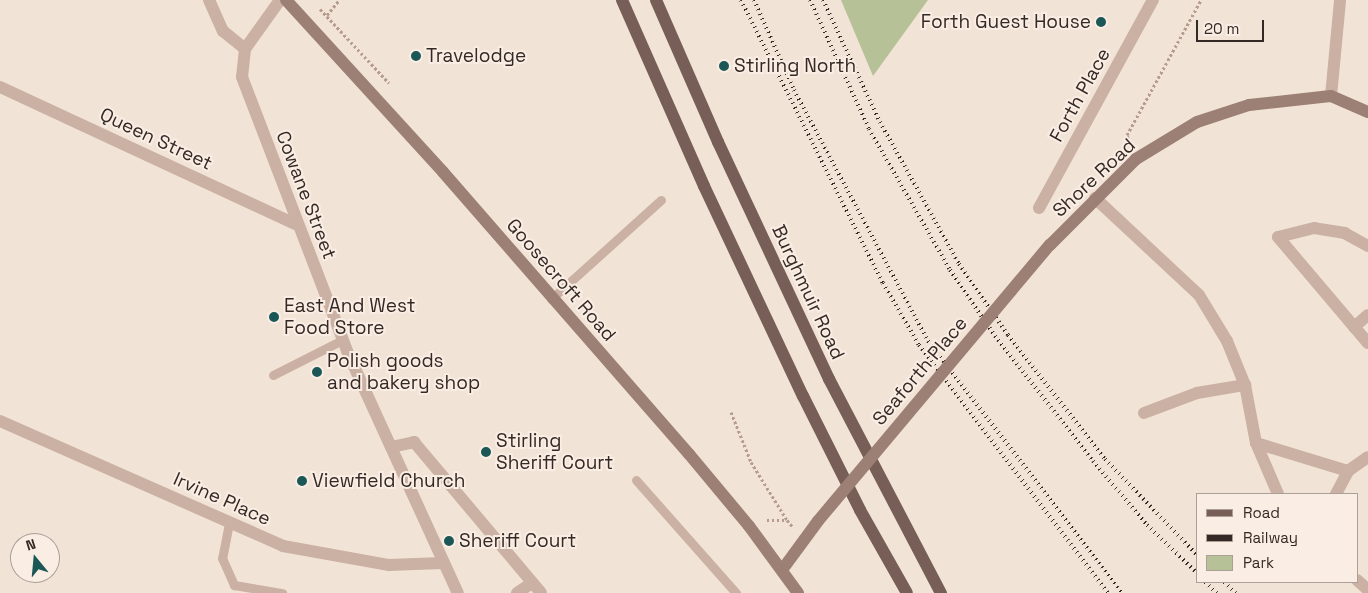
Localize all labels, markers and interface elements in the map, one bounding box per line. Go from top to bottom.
scale bar [1198,10,1266,42]
place label: Forth Guest House [921,11,1091,33]
marker: Forth Guest House [1095,16,1107,28]
text: 20 m [1204,19,1239,38]
street label: Forth Place [1045,44,1115,146]
place label: Travelodge [426,45,526,67]
marker: Travelodge [410,50,422,62]
place label: Stirling North [734,55,856,77]
marker: Stirling North [718,60,730,72]
street label: Queen Street [96,103,216,175]
street label: Cowane Street [271,128,341,262]
street label: Shore Road [1048,134,1140,222]
street label: Goosecroft Road [501,214,621,346]
street label: Burghmuir Road [767,221,849,363]
place label: East And West Food Store [284,295,416,339]
marker: East And West Food Store [268,311,280,323]
street label: Seaforth Place [868,312,972,430]
place label: Polish goods and bakery shop [327,350,480,394]
marker: Polish goods and bakery shop [311,366,323,378]
place label: Stirling Sheriff Court [496,430,613,474]
marker: Stirling Sheriff Court [480,446,492,458]
street label: Irvine Place [170,467,274,531]
place label: Viewfield Church [312,470,465,492]
marker: Viewfield Church [296,475,308,487]
legend [1196,493,1358,583]
text: Road [1243,503,1280,522]
text: Railway [1243,528,1298,547]
place label: Sheriff Court [459,530,576,552]
north arrow [10,533,60,583]
text: N [24,535,38,555]
marker: Sheriff Court [443,535,455,547]
text: Park [1243,553,1274,572]

